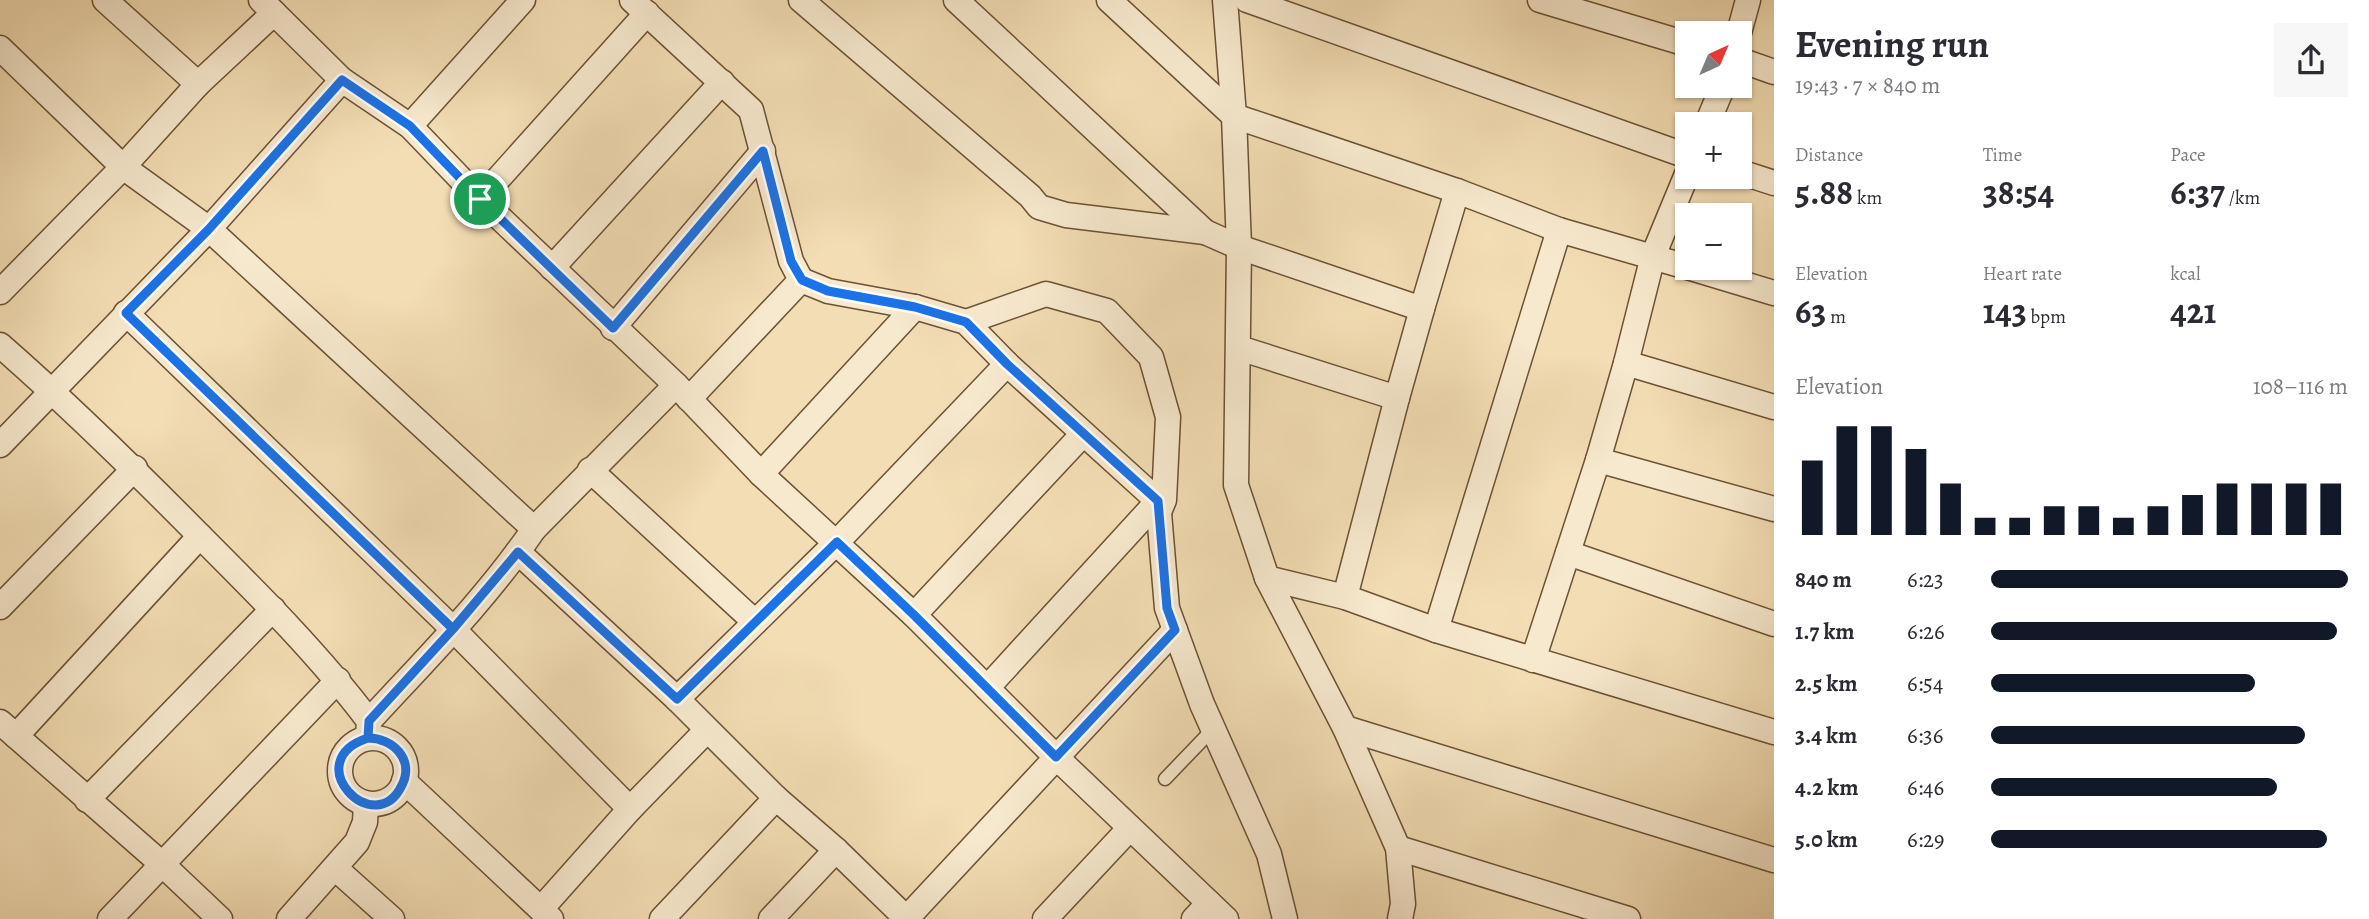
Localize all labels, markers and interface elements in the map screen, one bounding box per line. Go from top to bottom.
text: Evening run [1795,18,1989,70]
north arrow [1675,21,1752,98]
map controls [1675,21,1752,280]
button: share [2274,23,2348,97]
text: 19:43 · 7 × 840 m [1795,70,1940,101]
button: + [1675,112,1752,189]
text: Distance [1795,142,1863,168]
text: Time [1983,142,2022,168]
text: Pace [2170,142,2206,168]
text: 5.88 [1795,168,1853,216]
text: 38:54 [1983,168,2054,216]
text: 6:37 [2170,168,2225,216]
pin [450,169,510,229]
icon: arrive [461,180,499,218]
text: km [1853,185,1882,211]
text: /km [2225,185,2260,211]
button: − [1675,203,1752,280]
text: Elevation [1795,261,1868,287]
text: Heart rate [1983,261,2062,287]
text: kcal [2170,261,2201,287]
text: 63 [1795,287,1826,335]
text: 143 [1983,287,2027,335]
text: 421 [2170,287,2216,335]
text: m [1826,304,1846,330]
text: bpm [2027,304,2066,330]
text: Elevation [1795,371,1883,402]
text: 108–116 m [2253,371,2348,402]
text: 840 m [1795,564,1852,595]
text: 6:23 [1907,564,1944,595]
text: 1.7 km [1795,616,1855,647]
text: 6:26 [1907,616,1945,647]
text: 2.5 km [1795,668,1857,699]
text: 6:54 [1907,668,1943,699]
text: 3.4 km [1795,720,1857,751]
text: 6:36 [1907,720,1943,751]
text: 4.2 km [1795,772,1858,803]
text: 6:46 [1907,772,1944,803]
text: 5.0 km [1795,824,1858,855]
text: 6:29 [1907,824,1945,855]

